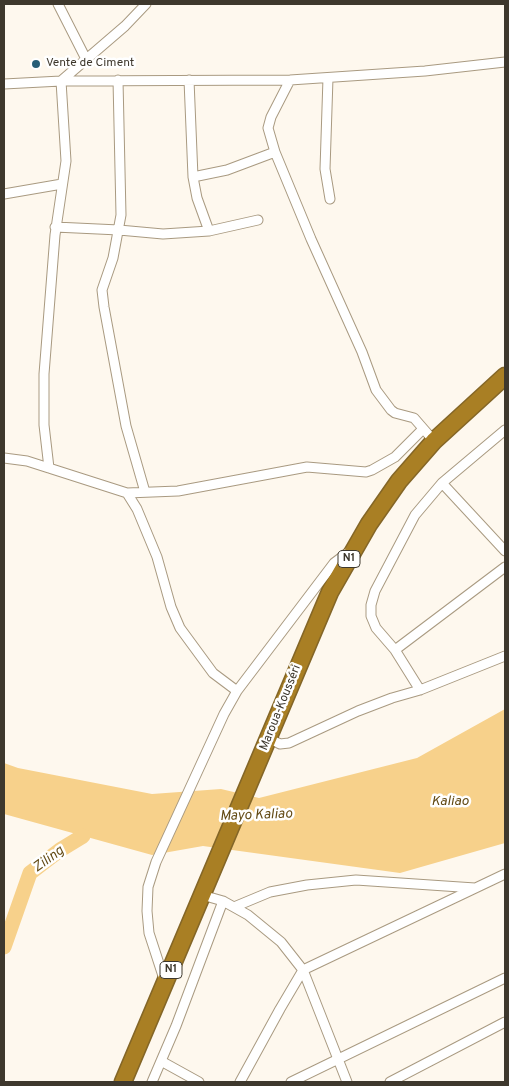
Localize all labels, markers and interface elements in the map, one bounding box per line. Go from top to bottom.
place label: Vente de Ciment [46,57,134,71]
marker: Vente de Ciment [30,58,42,70]
road number: N1 [338,550,360,568]
street label: Maroua-Kousséri [257,663,305,753]
water label: Kaliao [431,794,469,810]
water label: Mayo Kaliao [219,806,293,826]
water label: Ziling [30,843,68,877]
road number: N1 [160,962,182,978]

